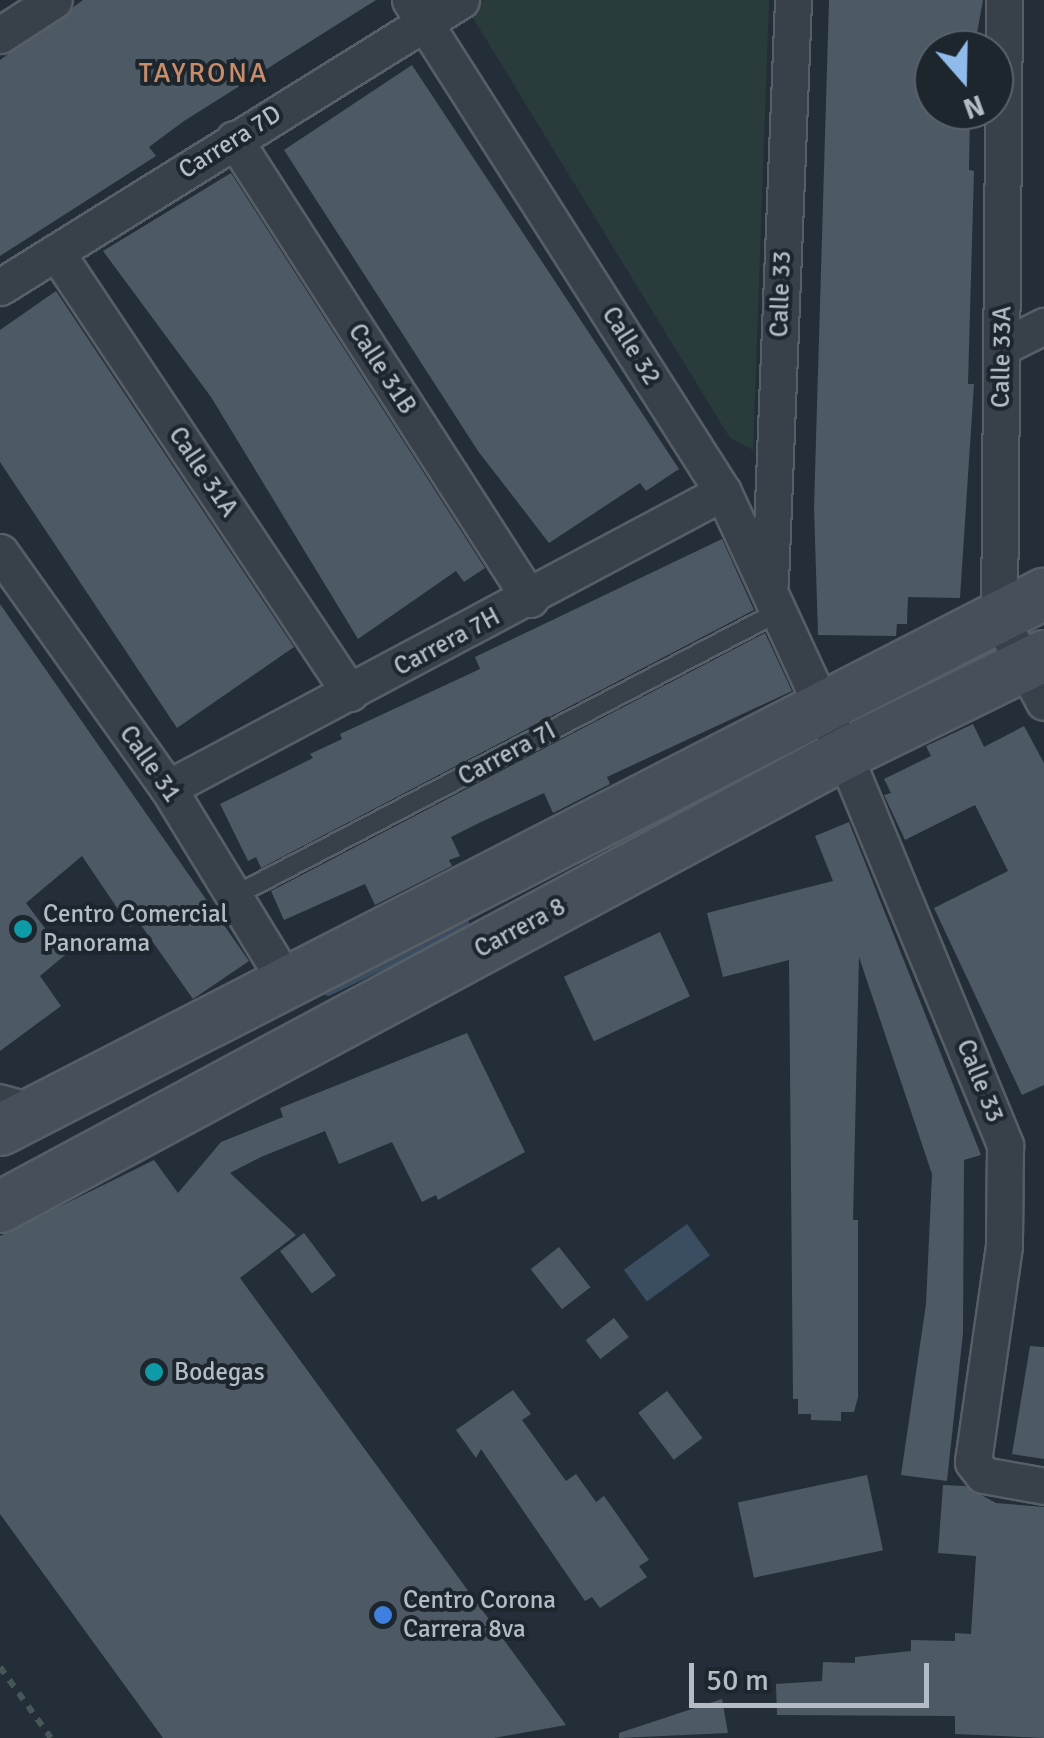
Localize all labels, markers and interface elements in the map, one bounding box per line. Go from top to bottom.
north arrow [914,30,1014,130]
district label: TAYRONA [139,56,269,90]
text: N [959,87,989,126]
street label: Carrera 7D [173,99,287,185]
street label: Calle 33 [764,250,798,338]
street label: Calle 32 [595,301,667,391]
street label: Calle 33A [986,306,1018,408]
street label: Calle 31B [342,318,422,420]
street label: Calle 31A [162,421,244,523]
street label: Carrera 7H [389,602,505,682]
street label: Carrera 7I [453,716,561,792]
street label: Calle 31 [113,720,187,808]
street label: Carrera 8 [469,892,571,964]
place label: Centro Comercial Panorama [43,900,228,959]
marker: Centro Comercial Panorama [12,918,34,940]
street label: Calle 33 [950,1035,1010,1127]
place label: Bodegas [174,1357,265,1387]
marker: Bodegas [143,1361,165,1383]
place label: Centro Corona Carrera 8va [403,1586,556,1645]
marker: Centro Corona Carrera 8va [372,1604,394,1626]
scale bar [694,1643,934,1705]
text: 50 m [706,1662,769,1699]

